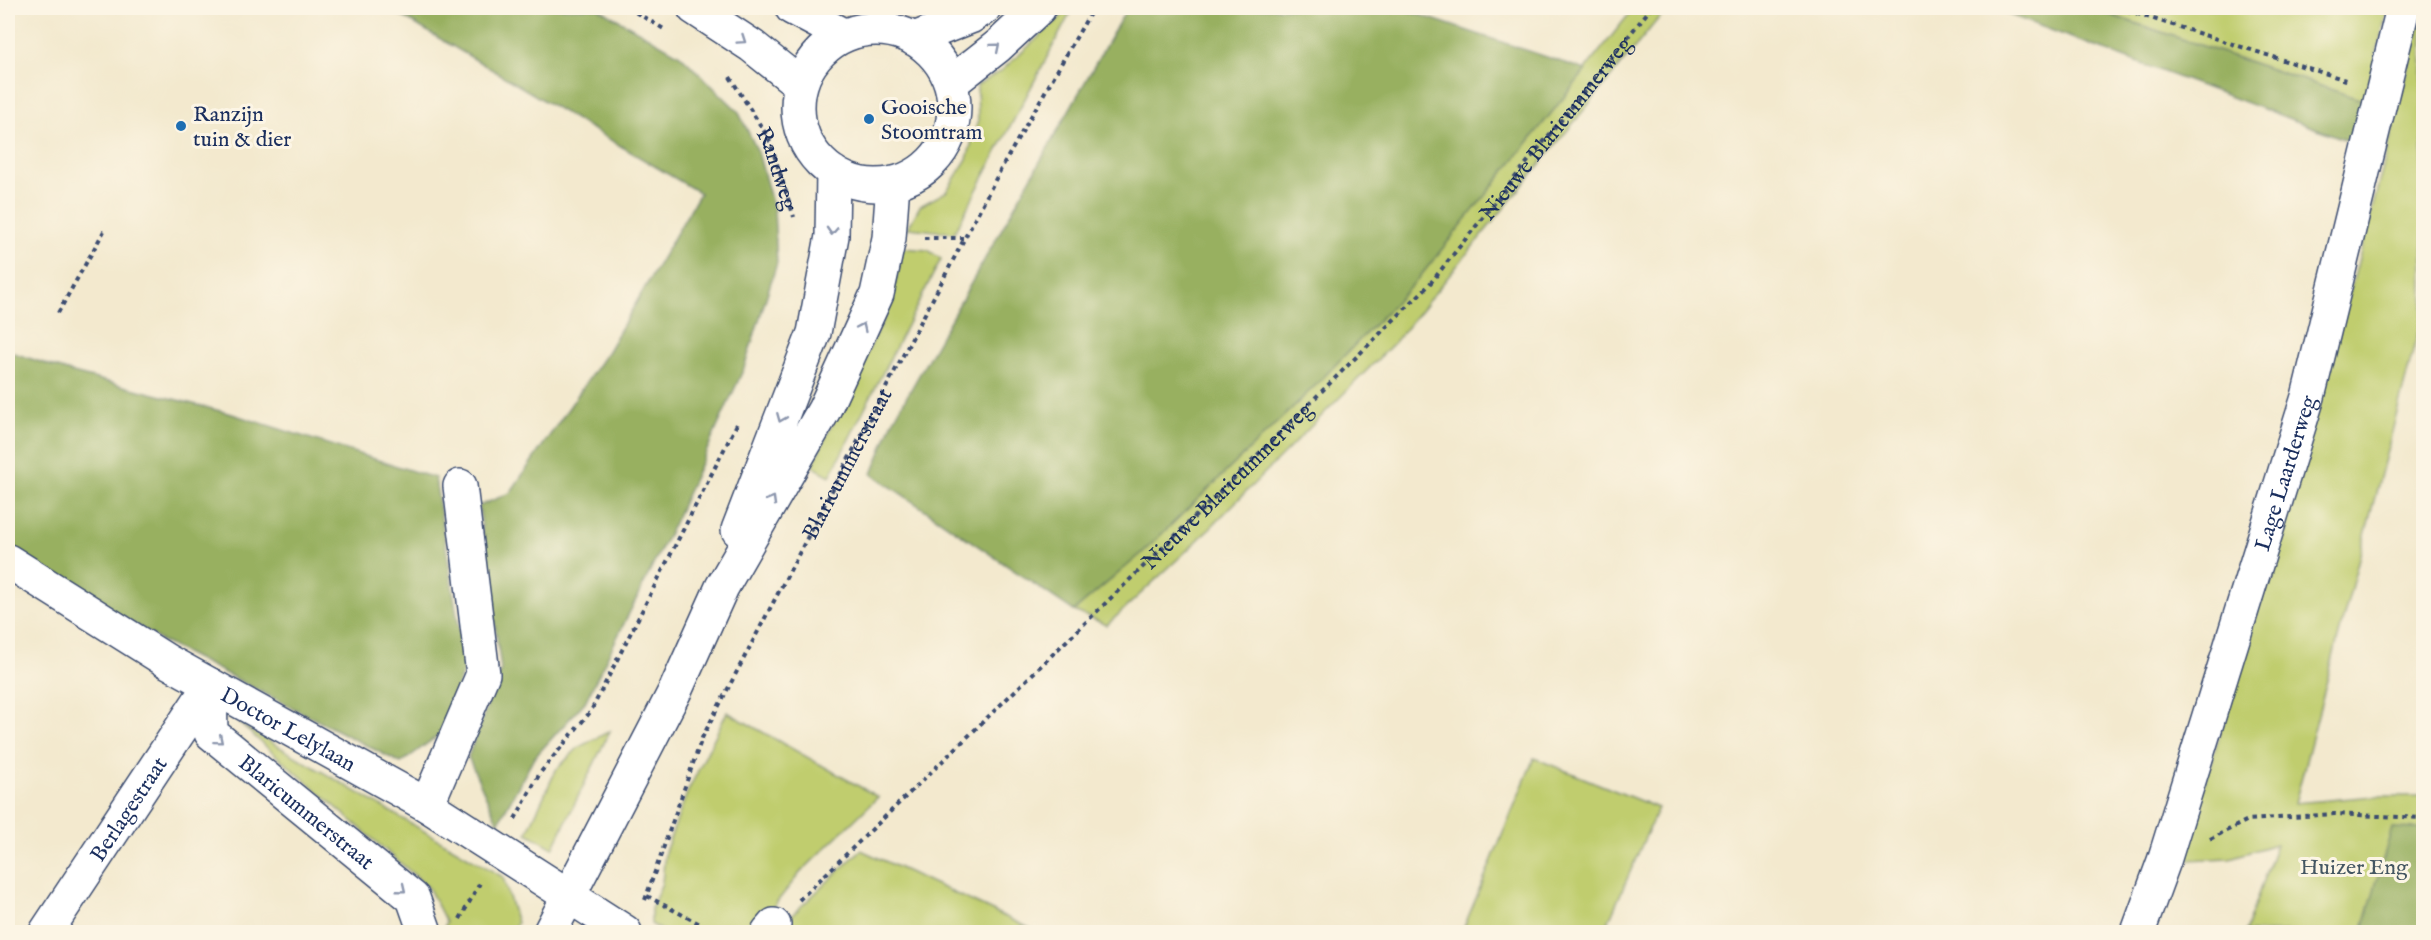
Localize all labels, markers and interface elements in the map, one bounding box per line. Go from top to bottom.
street label: Nieuwe Blaricummerweg [1474,30,1640,227]
one-way arrow [736,33,747,44]
one-way arrow [989,43,1000,54]
place label: Gooische Stoomtram [881,94,983,147]
place label: Ranzijn tuin & dier [193,101,291,154]
marker: Gooische Stoomtram [862,112,876,126]
marker: Ranzijn tuin & dier [174,119,188,133]
street label: Randweg [749,122,803,215]
one-way arrow [826,226,839,235]
one-way arrow [855,322,867,333]
street label: Blaricummerstraat [797,383,899,545]
street label: Lage Laarderweg [2249,391,2324,555]
street label: Nieuwe Blaricummerweg [1137,395,1320,576]
one-way arrow [776,411,788,422]
one-way arrow [765,496,777,506]
street label: Doctor Lelylaan [215,682,361,779]
one-way arrow [212,732,223,743]
street label: Blaricummerstraat [232,749,380,877]
street label: Berlagestraat [85,752,175,868]
park label: Huizer Eng [2300,854,2409,882]
one-way arrow [395,882,406,893]

